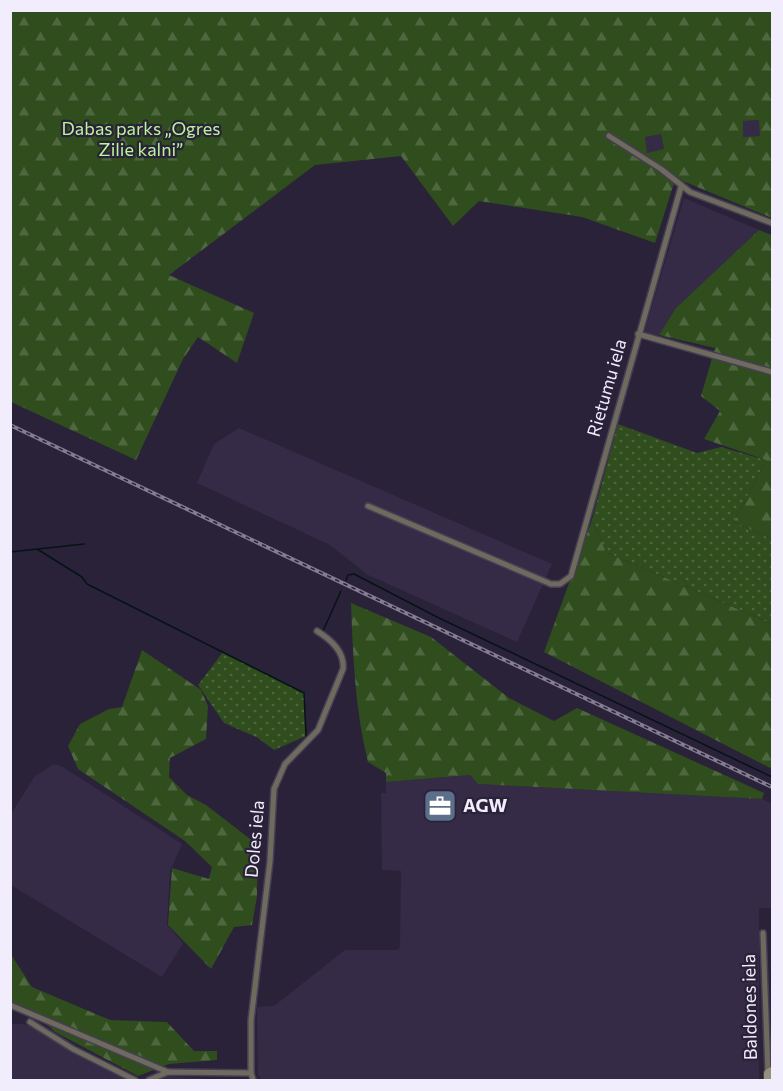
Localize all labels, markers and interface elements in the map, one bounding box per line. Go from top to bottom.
park label: Dabas parks „Ogres Zilie kalni” [62,117,220,160]
street label: Rietumu iela [582,336,631,439]
office icon: AGW [422,788,458,824]
place label: AGW [463,794,507,816]
street label: Doles iela [240,799,268,879]
street label: Baldones iela [737,954,761,1060]

